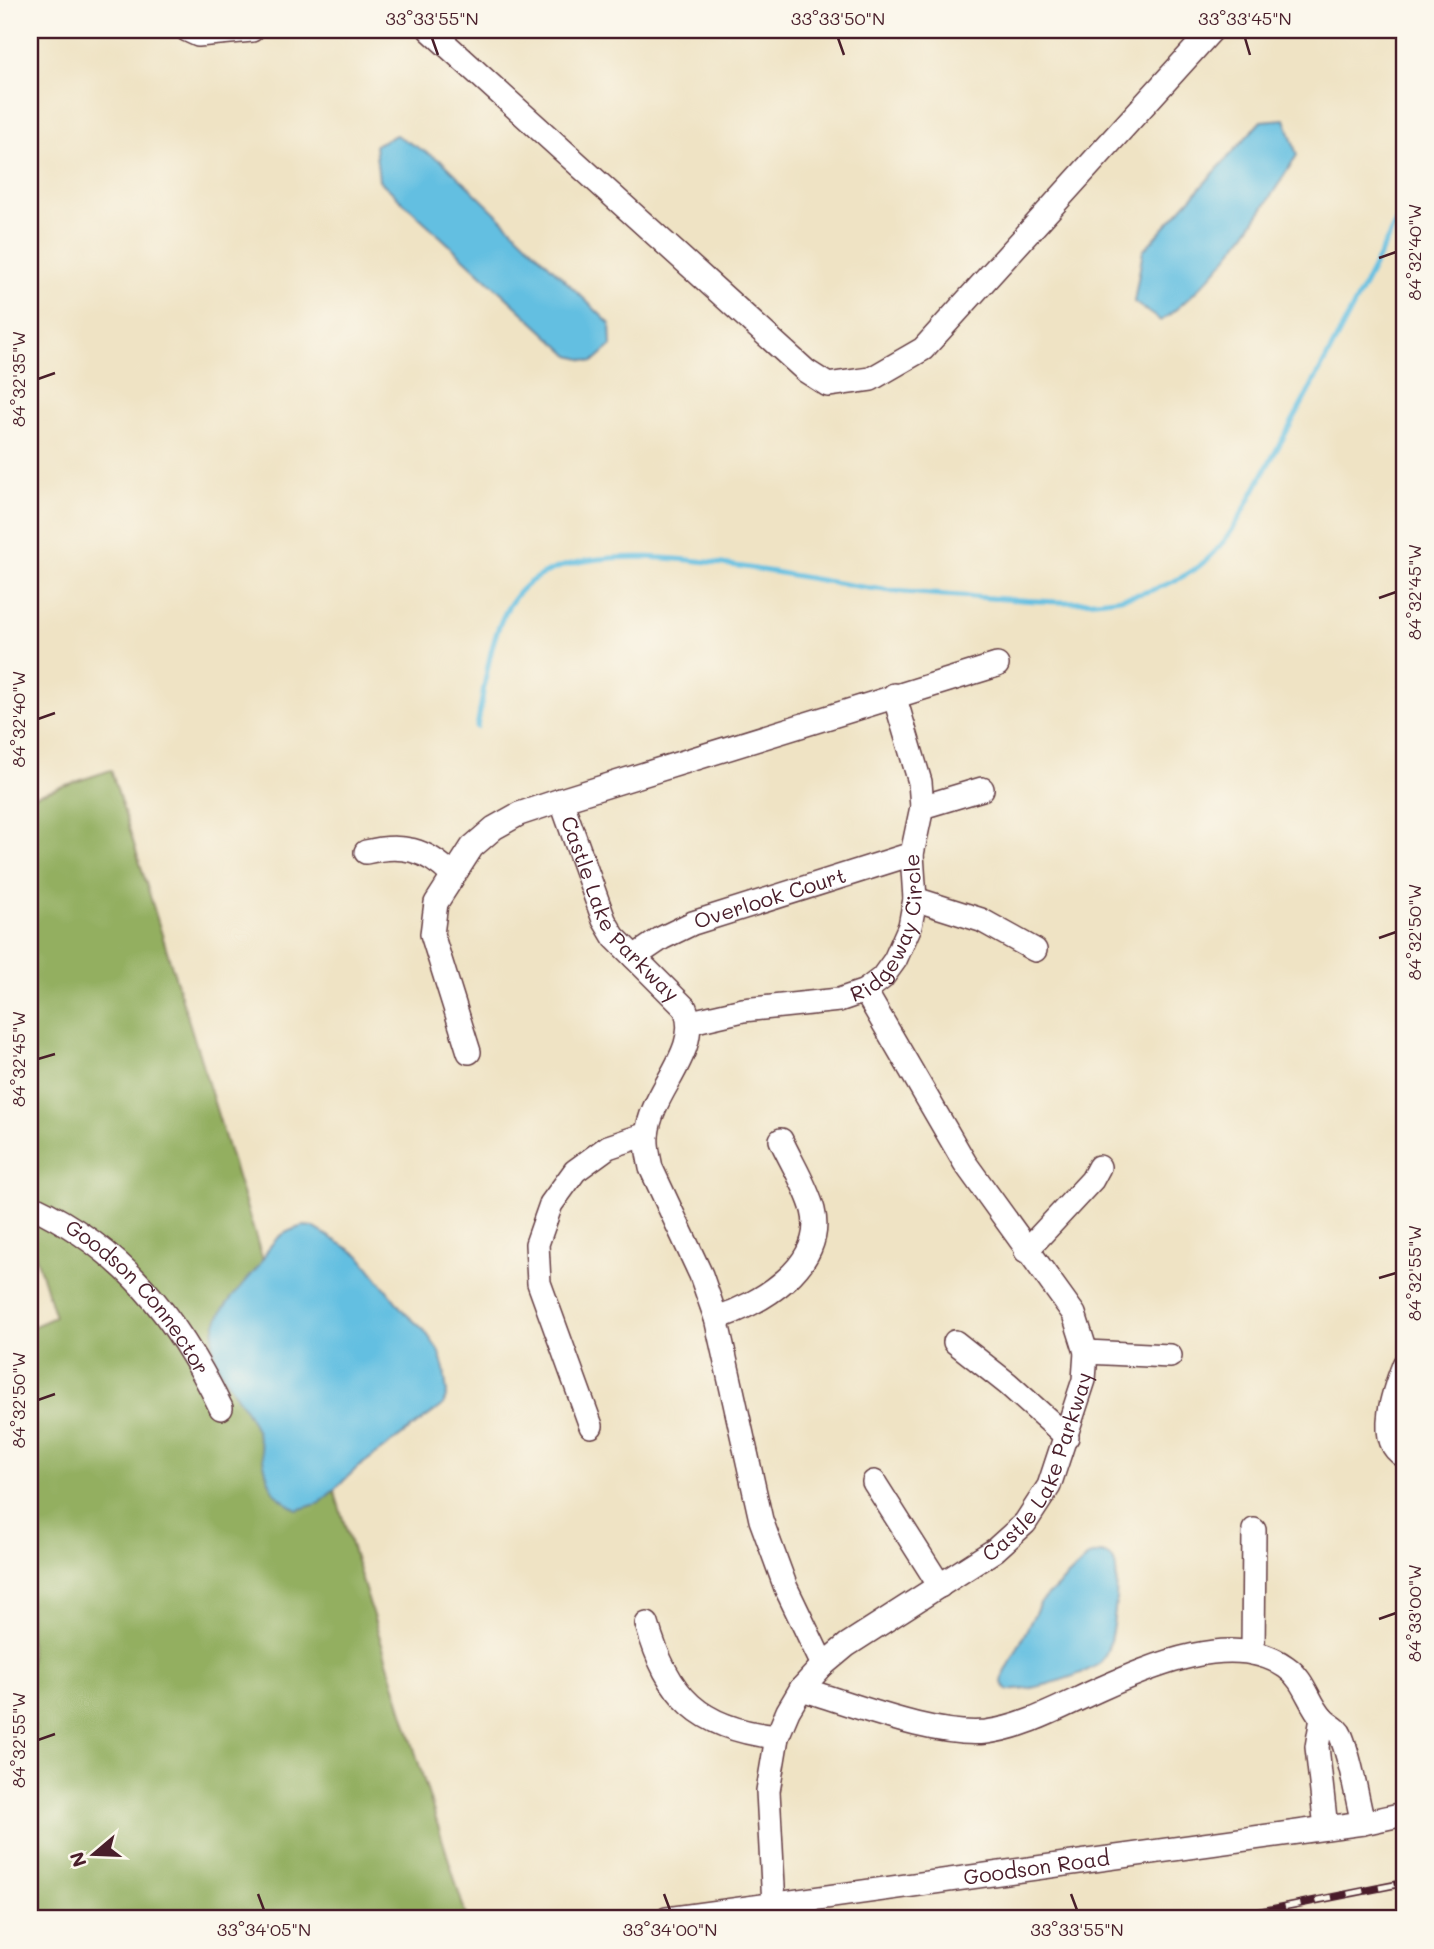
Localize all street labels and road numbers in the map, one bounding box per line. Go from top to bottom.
street label: Castle Lake Parkway [556,812,686,1007]
street label: Ridgeway Circle [846,853,927,1007]
street label: Overlook Court [690,861,849,934]
street label: Goodson Connector [61,1212,216,1379]
street label: Castle Lake Parkway [977,1372,1096,1567]
street label: Goodson Road [962,1843,1111,1890]

